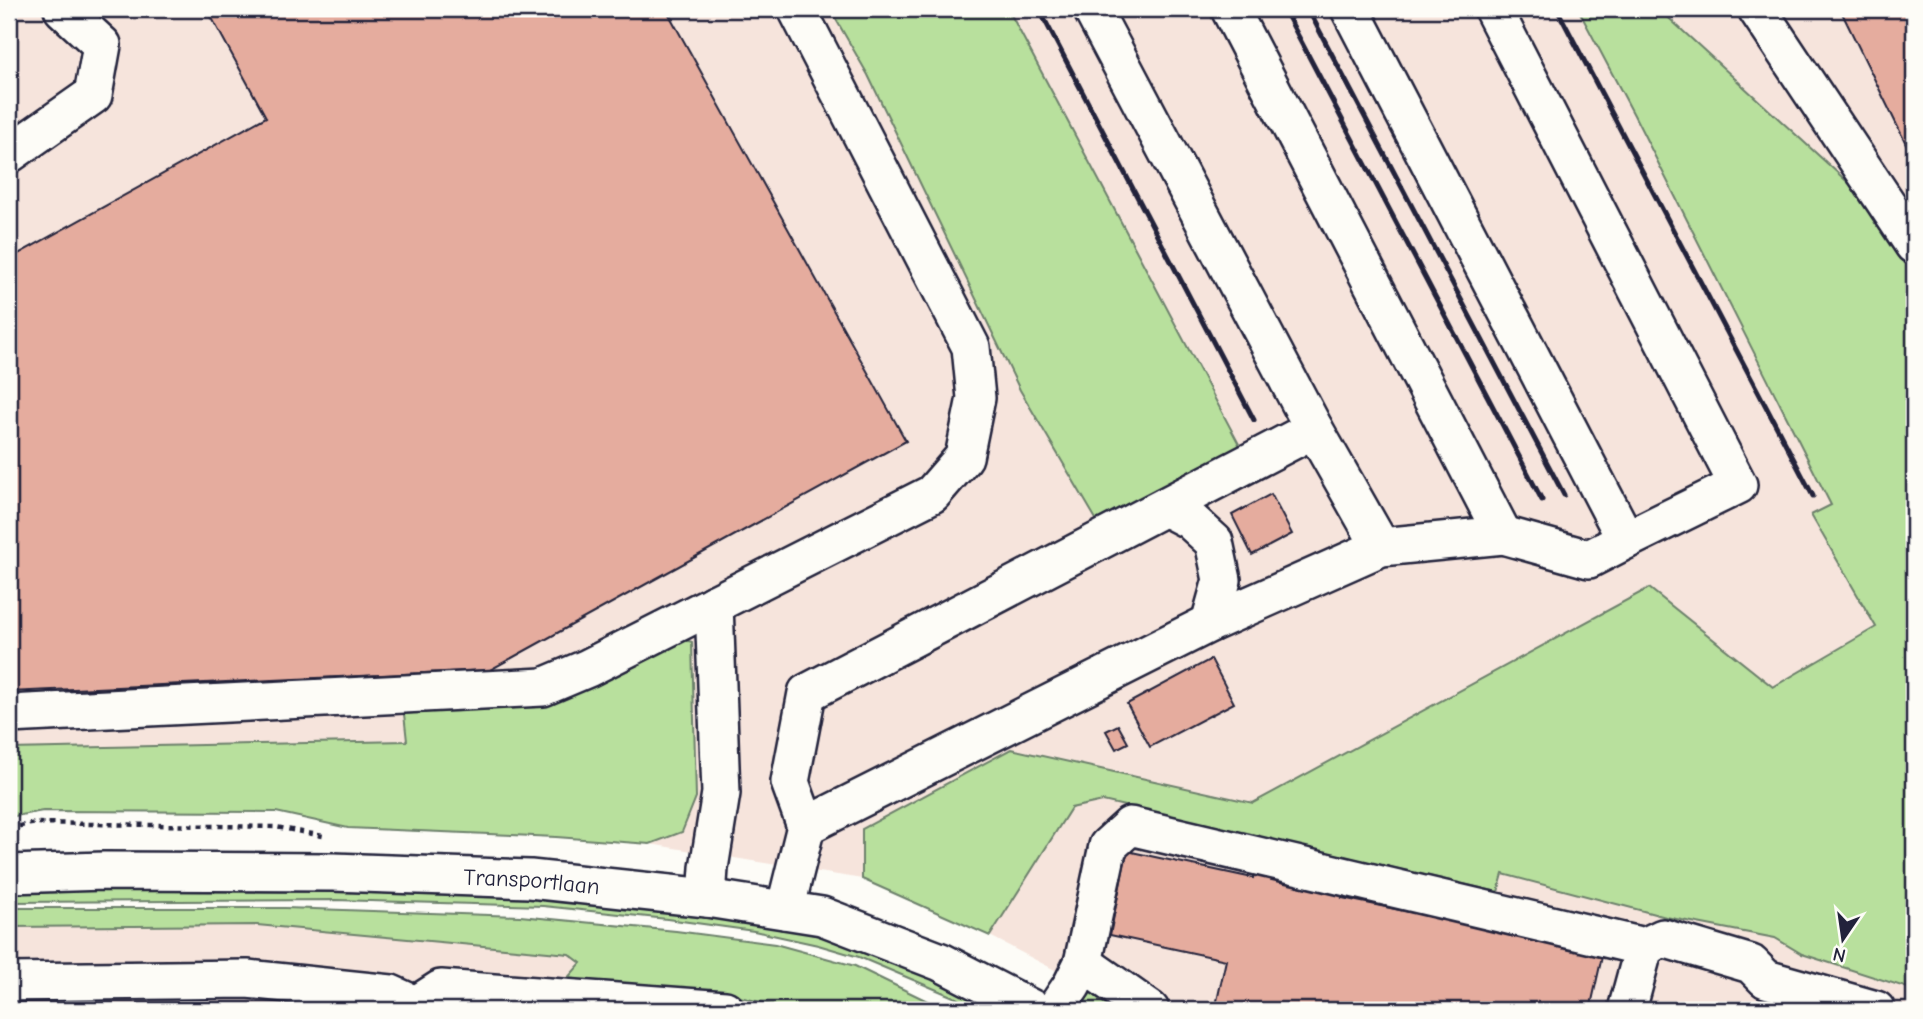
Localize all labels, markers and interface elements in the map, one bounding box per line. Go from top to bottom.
street label: Transportlaan [463,864,601,900]
north arrow [1808,904,1878,974]
text: N [1831,942,1848,967]

